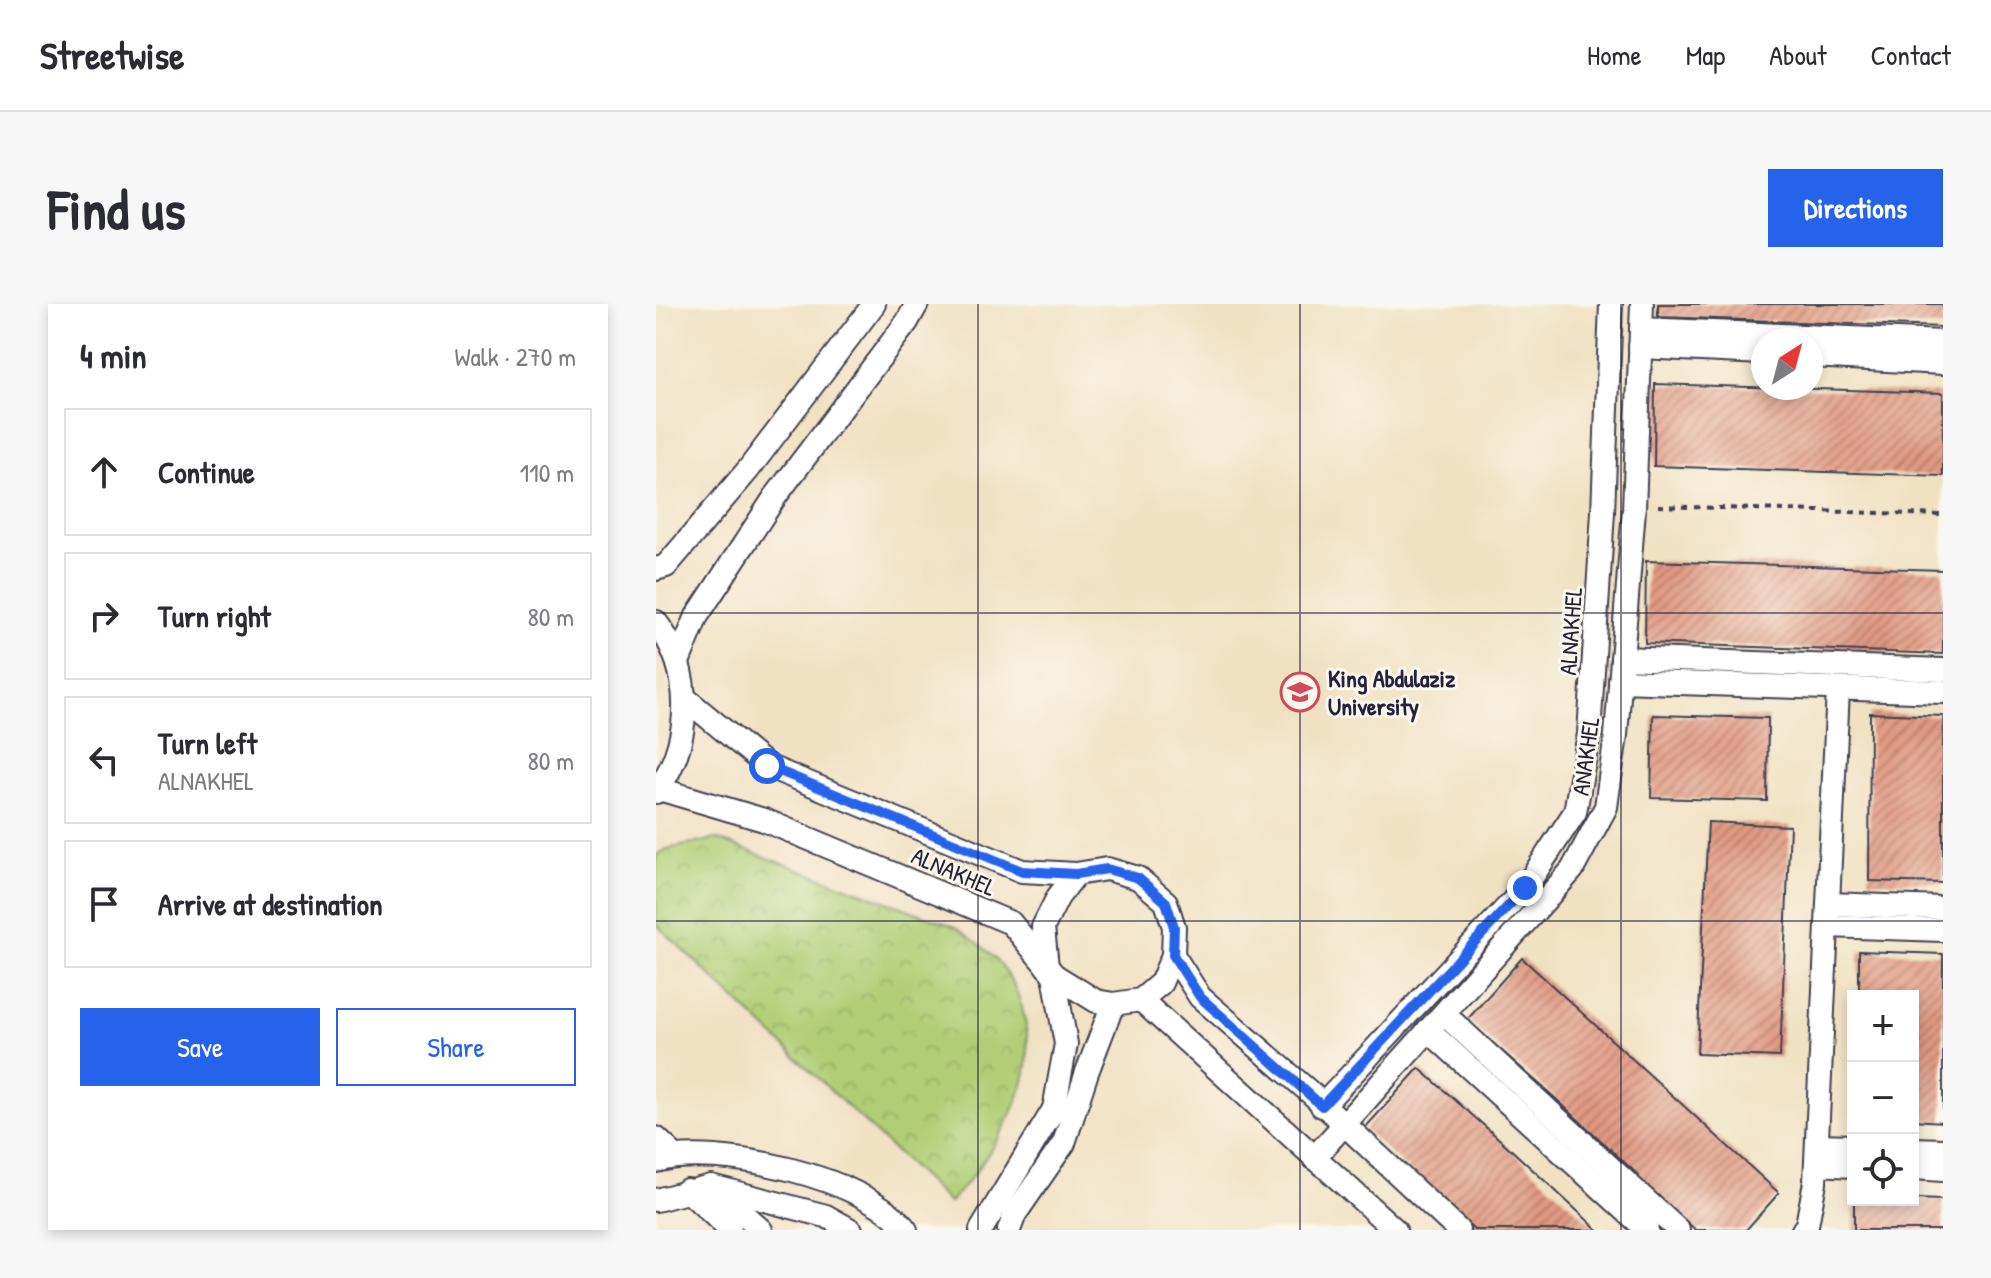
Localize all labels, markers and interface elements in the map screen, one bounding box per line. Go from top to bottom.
text: Streetwise [40,29,184,81]
text: Home [1587,36,1642,74]
text: Map [1686,36,1725,74]
text: About [1769,36,1827,74]
text: Contact [1871,36,1951,74]
button: Directions [1768,169,1943,247]
text: Find us [48,171,186,246]
north arrow [1751,328,1823,400]
text: 4 min [80,333,147,379]
text: Walk · 270 m [455,339,576,374]
icon: ahead [82,450,126,494]
text: Continue [158,452,255,492]
text: 110 m [520,455,574,490]
street label: ALNAKHEL [1551,586,1589,676]
icon: right [82,594,126,638]
text: Turn right [158,596,271,636]
text: 80 m [527,599,574,634]
place label: King Abdulaziz University [1328,662,1456,723]
school or university icon: King Abdulaziz University [1279,671,1321,713]
street label: ANAKHEL [1564,714,1606,798]
text: Turn left [158,723,257,763]
icon: left [82,738,126,782]
text: 80 m [527,743,574,778]
route start [749,748,785,784]
text: ALNAKHEL [158,763,254,798]
street label: ALNAKHEL [907,839,1001,903]
route end [1507,870,1543,906]
icon: arrive [82,882,126,926]
text: Arrive at destination [158,884,383,924]
map controls [1847,990,1919,1206]
button: + [1847,990,1919,1062]
button: Save [80,1008,320,1086]
button: Share [336,1008,576,1086]
button: − [1847,1062,1919,1134]
button: locate [1847,1134,1919,1206]

